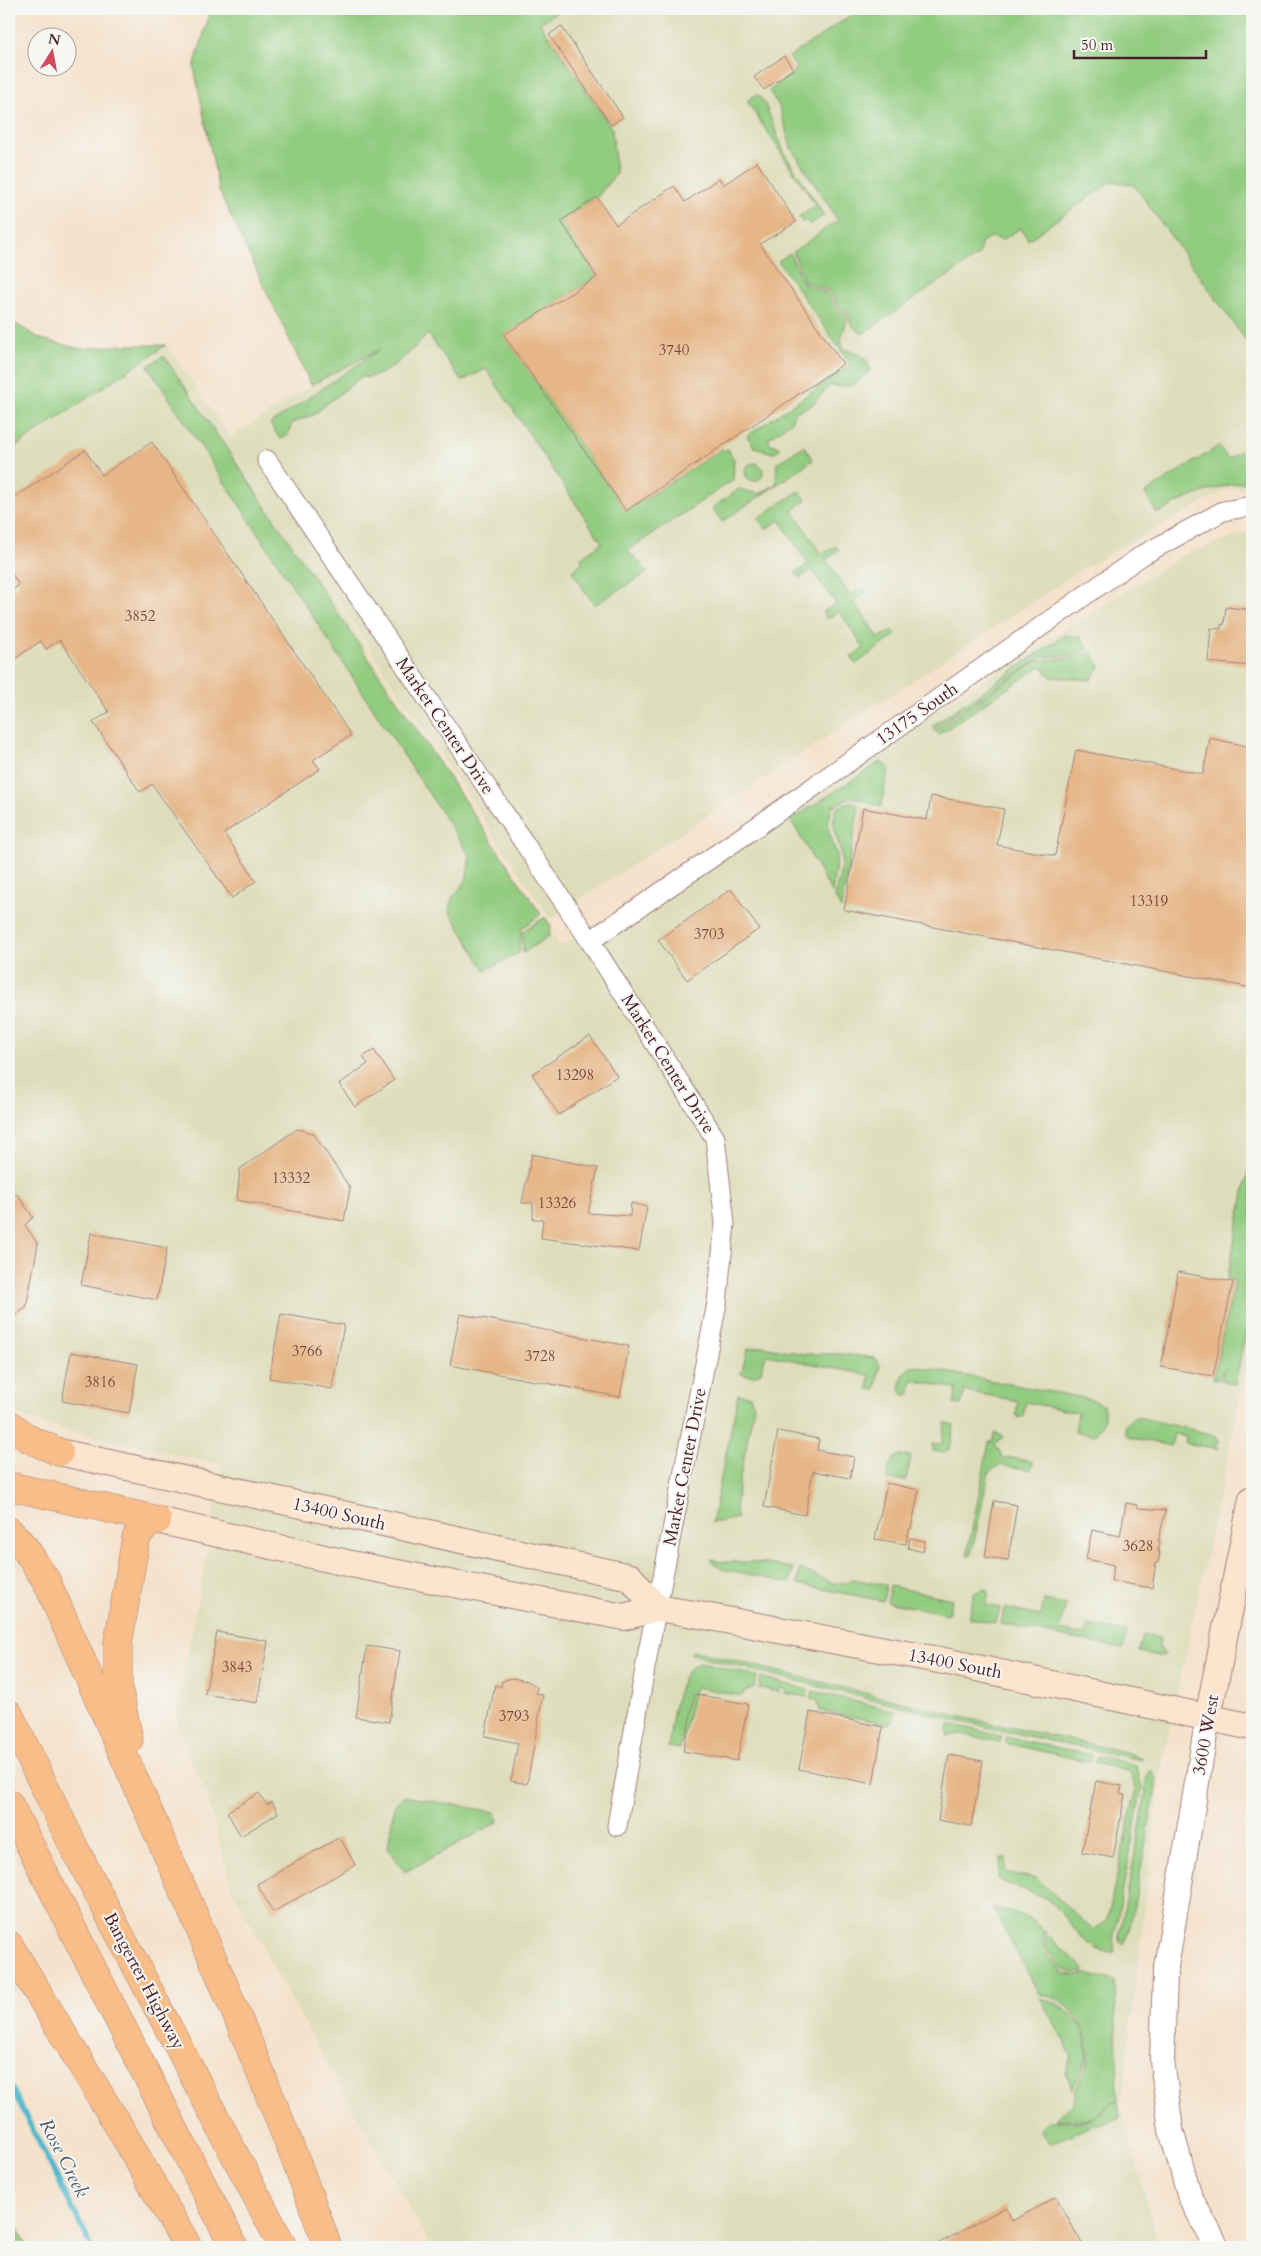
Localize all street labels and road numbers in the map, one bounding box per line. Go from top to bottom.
street label: Market Center Drive [390,652,500,800]
street label: 13175 South [871,676,963,752]
street label: Market Center Drive [615,989,721,1139]
street label: Market Center Drive [657,1386,713,1548]
street label: 13400 South [290,1491,388,1537]
street label: 13400 South [906,1643,1004,1685]
street label: 3600 West [1187,1692,1225,1777]
street label: Bangerter Highway [97,1908,191,2054]

